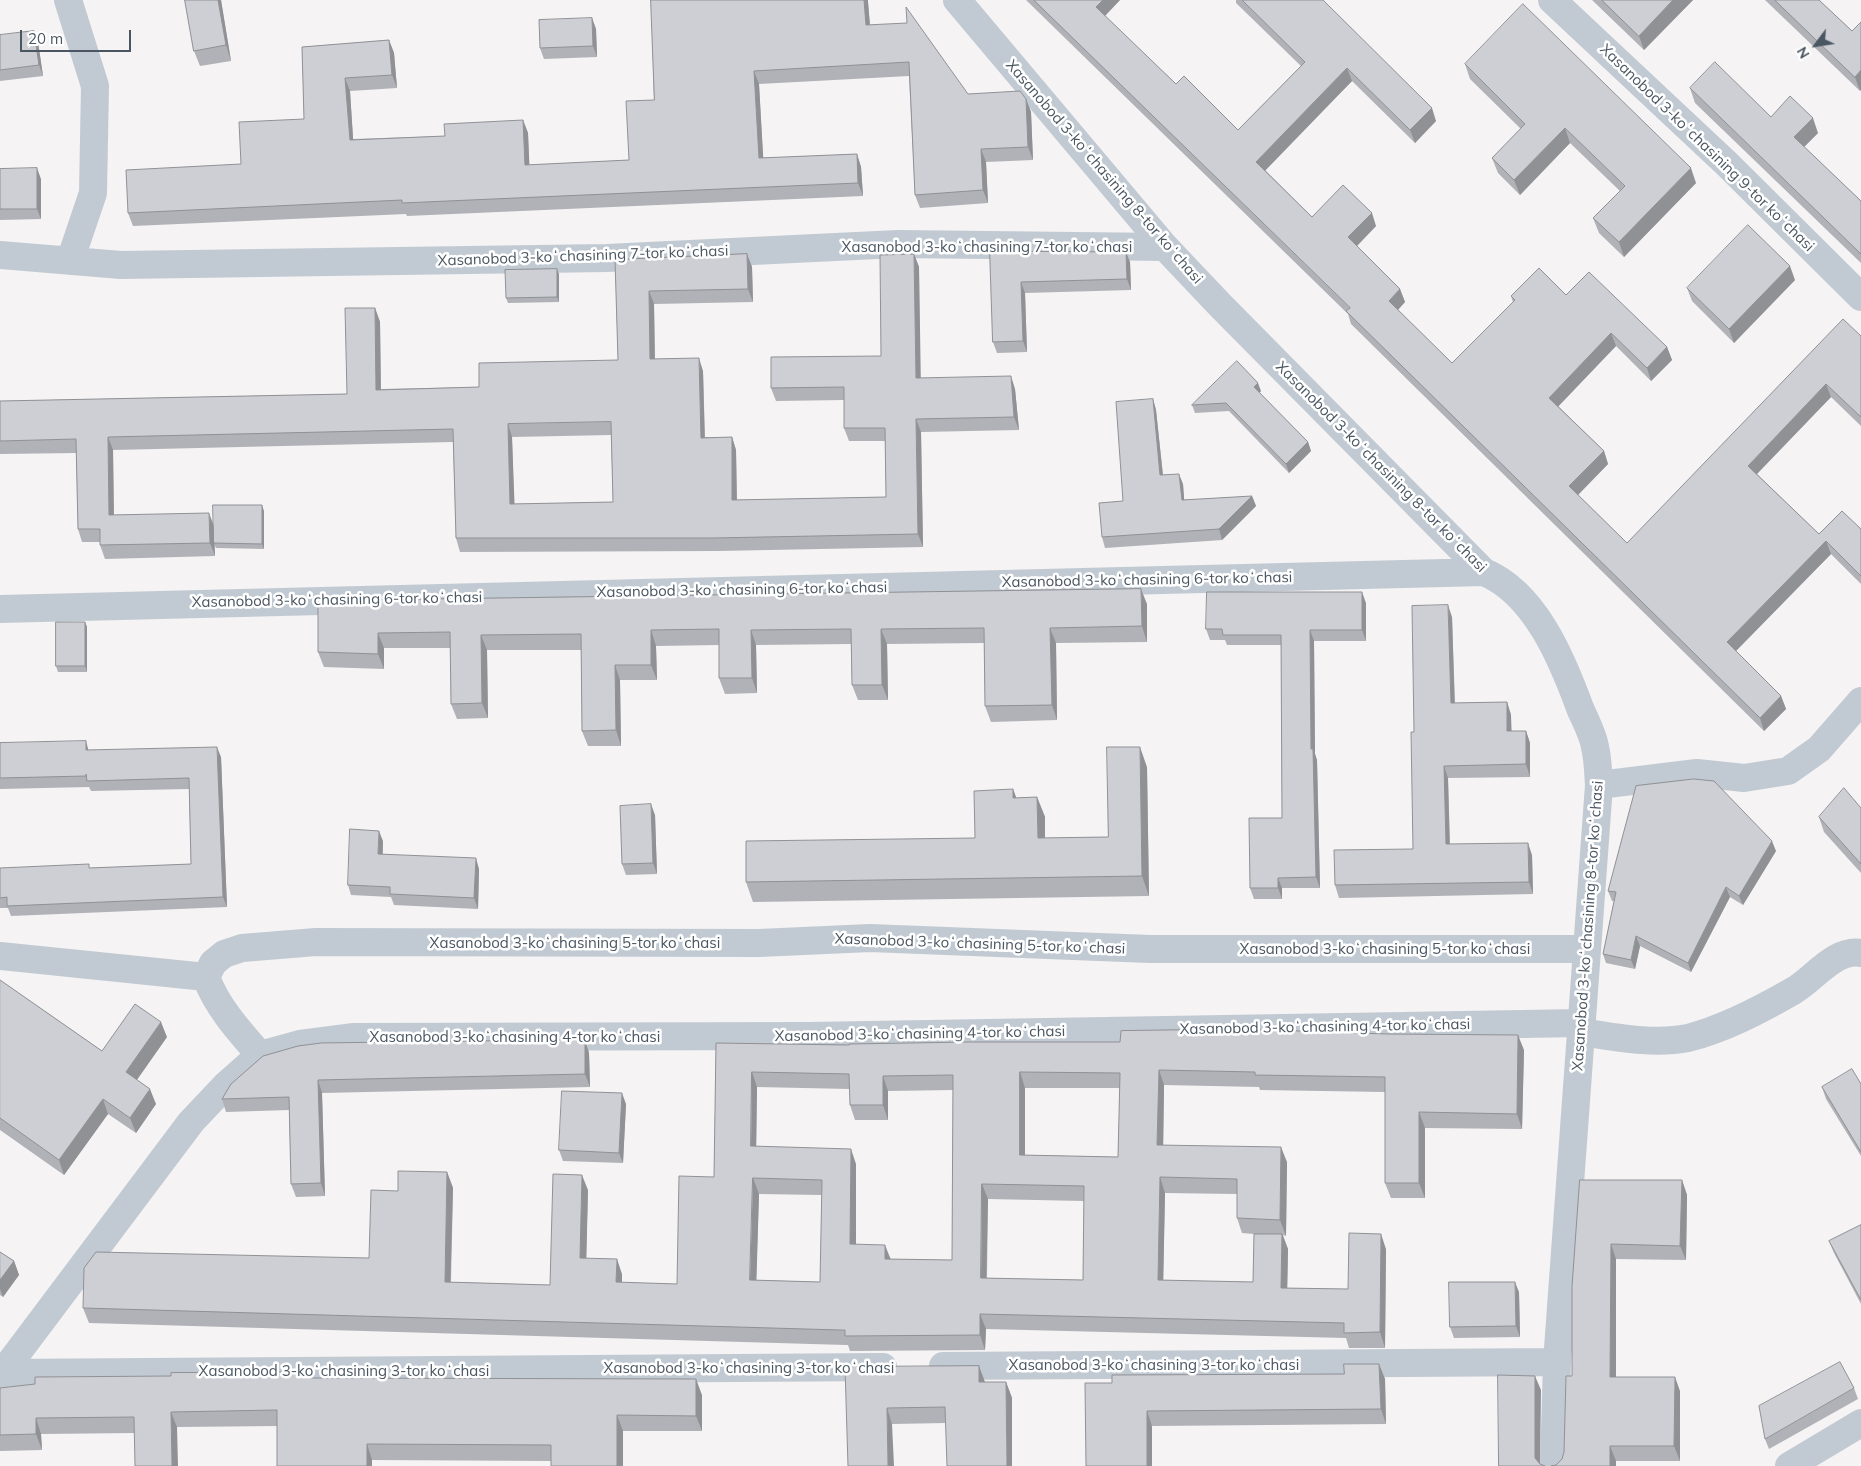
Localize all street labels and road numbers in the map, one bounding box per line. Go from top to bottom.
street label: Xasanobod 3-koʻchasining 9-tor koʻchasi [1596,41,1818,255]
street label: Xasanobod 3-koʻchasining 8-tor koʻchasi [1002,56,1206,288]
street label: Xasanobod 3-koʻchasining 7-tor koʻchasi [842,238,1132,256]
street label: Xasanobod 3-koʻchasining 7-tor koʻchasi [437,242,729,270]
street label: Xasanobod 3-koʻchasining 8-tor koʻchasi [1272,358,1490,576]
street label: Xasanobod 3-koʻchasining 6-tor koʻchasi [1001,568,1293,592]
street label: Xasanobod 3-koʻchasining 6-tor koʻchasi [596,578,888,602]
street label: Xasanobod 3-koʻchasining 6-tor koʻchasi [191,588,483,612]
street label: Xasanobod 3-koʻchasining 8-tor koʻchasi [1569,780,1607,1072]
street label: Xasanobod 3-koʻchasining 5-tor koʻchasi [834,930,1126,958]
street label: Xasanobod 3-koʻchasining 5-tor koʻchasi [430,934,720,952]
street label: Xasanobod 3-koʻchasining 5-tor koʻchasi [1240,940,1530,958]
street label: Xasanobod 3-koʻchasining 4-tor koʻchasi [1179,1015,1471,1039]
street label: Xasanobod 3-koʻchasining 4-tor koʻchasi [774,1022,1066,1046]
street label: Xasanobod 3-koʻchasining 4-tor koʻchasi [370,1028,660,1046]
street label: Xasanobod 3-koʻchasining 3-tor koʻchasi [1009,1356,1299,1374]
street label: Xasanobod 3-koʻchasining 3-tor koʻchasi [604,1359,894,1377]
street label: Xasanobod 3-koʻchasining 3-tor koʻchasi [199,1362,489,1380]

